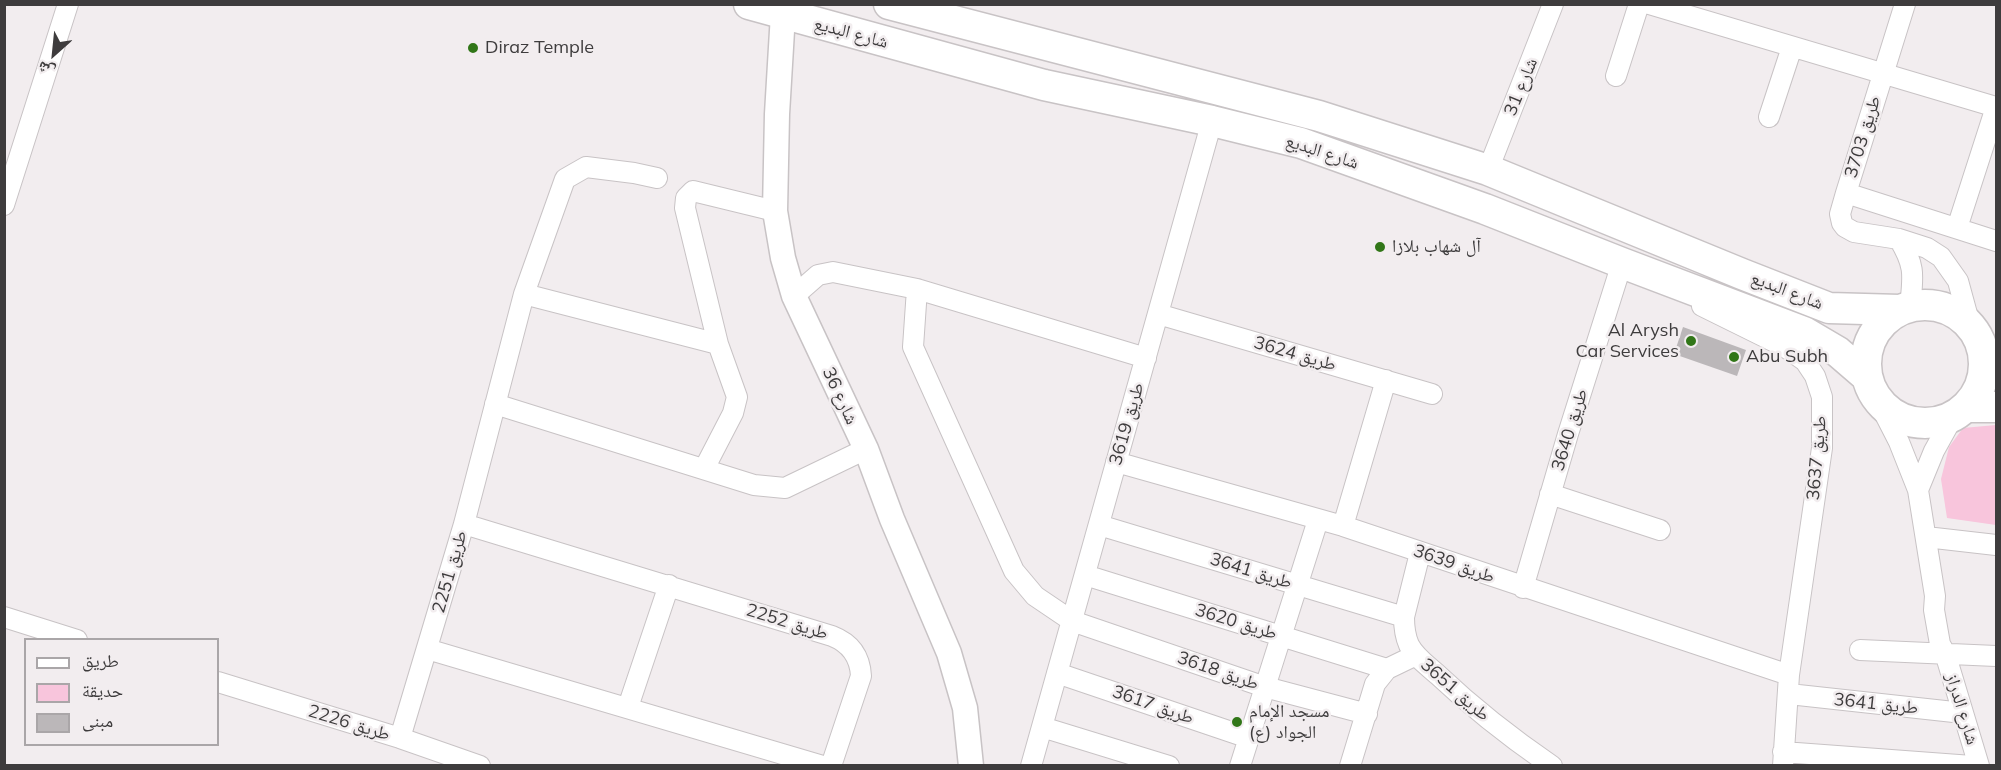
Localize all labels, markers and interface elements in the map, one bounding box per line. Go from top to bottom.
street label: شارع البديع [812,13,890,53]
north arrow [24,24,84,84]
place label: Diraz Temple [485,37,594,59]
marker: Diraz Temple [466,41,480,55]
street label: شارع 31 [1500,55,1542,119]
text: ش [34,57,58,83]
street label: طريق 3703 [1840,93,1886,181]
street label: شارع البديع [1283,130,1361,174]
place label: آل شهاب بلازا [1392,236,1481,258]
marker: آل شهاب بلازا [1373,240,1387,254]
street label: شارع البديع [1748,267,1826,315]
place label: Al Arysh Car Services [1576,320,1679,362]
street label: طريق 3624 [1251,332,1339,376]
marker: Al Arysh Car Services [1684,334,1698,348]
place label: Abu Subh [1746,346,1828,368]
marker: Abu Subh [1727,350,1741,364]
street label: شارع 36 [817,364,863,428]
street label: طريق 3619 [1105,380,1149,468]
street label: طريق 3640 [1547,386,1593,474]
street label: طريق 3637 [1803,415,1831,501]
street label: طريق 2251 [428,528,472,616]
street label: طريق 3639 [1410,540,1498,588]
street label: طريق 3641 [1207,548,1295,594]
street label: طريق 2252 [743,599,831,645]
street label: طريق 3620 [1192,599,1280,645]
legend [24,638,219,746]
street label: طريق 3618 [1174,647,1262,695]
text: طريق [82,649,119,672]
street label: طريق 3651 [1416,654,1494,726]
street label: شارع الدراز [1941,671,1983,747]
text: حديقة [82,679,123,702]
street label: طريق 3617 [1109,681,1197,729]
street label: طريق 3641 [1833,689,1919,719]
street label: طريق 2226 [305,700,393,746]
place label: مسجد الإمام الجواد (ع) [1249,701,1330,744]
text: مبنى [82,709,113,732]
marker: مسجد الإمام الجواد (ع) [1230,715,1244,729]

